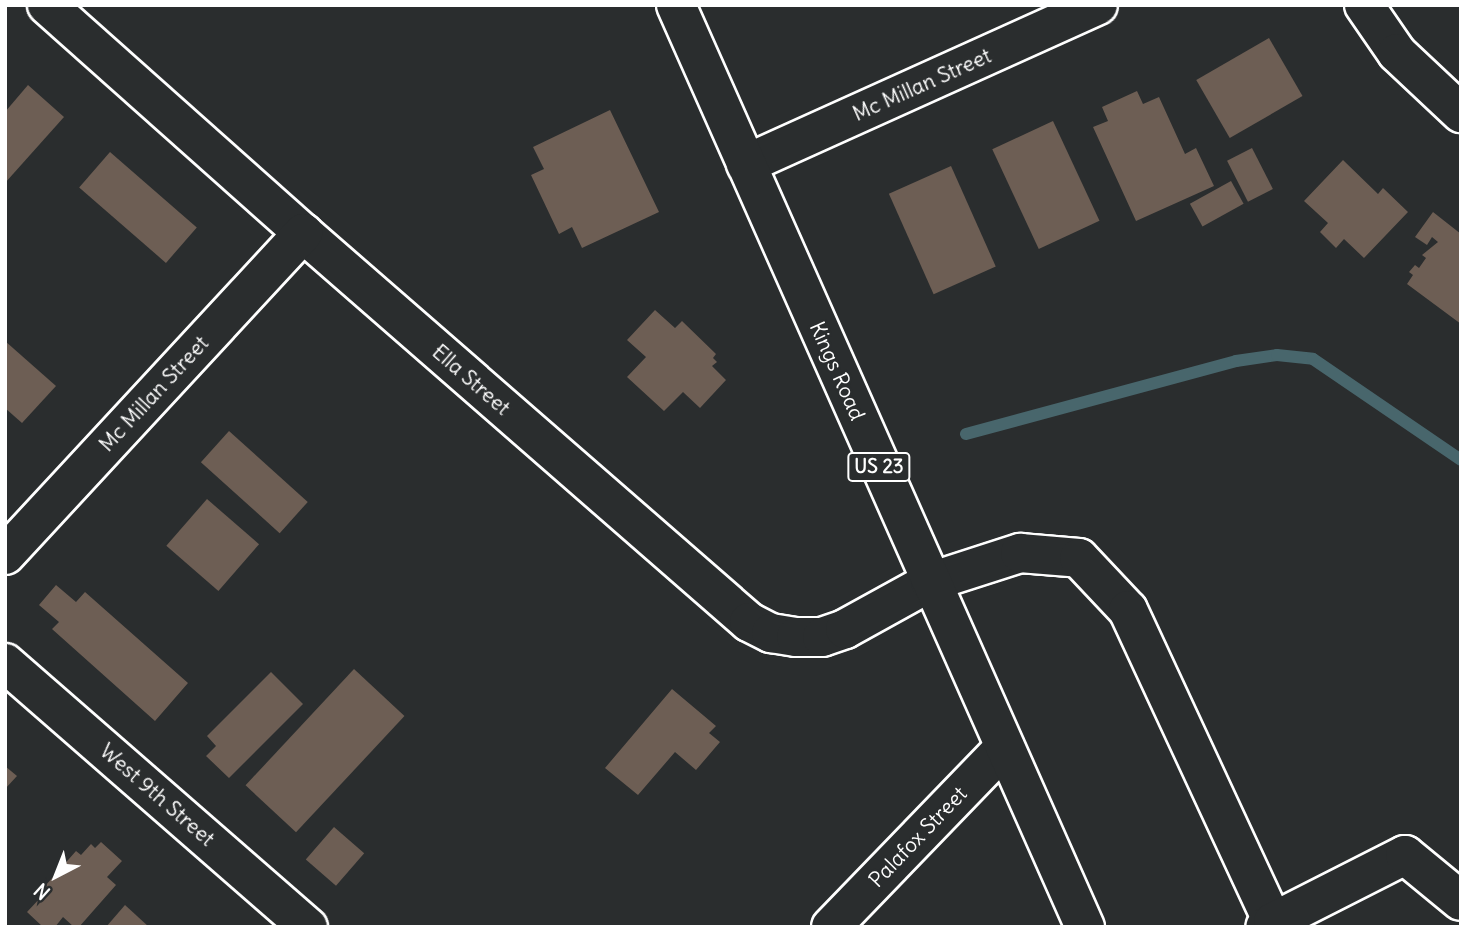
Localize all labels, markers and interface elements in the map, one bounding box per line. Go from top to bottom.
street label: Mc Millan Street [849,43,995,127]
street label: Kings Road [804,318,870,424]
street label: Mc Millan Street [94,331,214,457]
street label: Ella Street [427,339,515,421]
road number: US 23 [846,452,912,482]
street label: West 9th Street [95,738,219,852]
street label: Palafox Street [864,781,972,893]
north arrow [21,841,91,911]
text: N [29,878,55,905]

